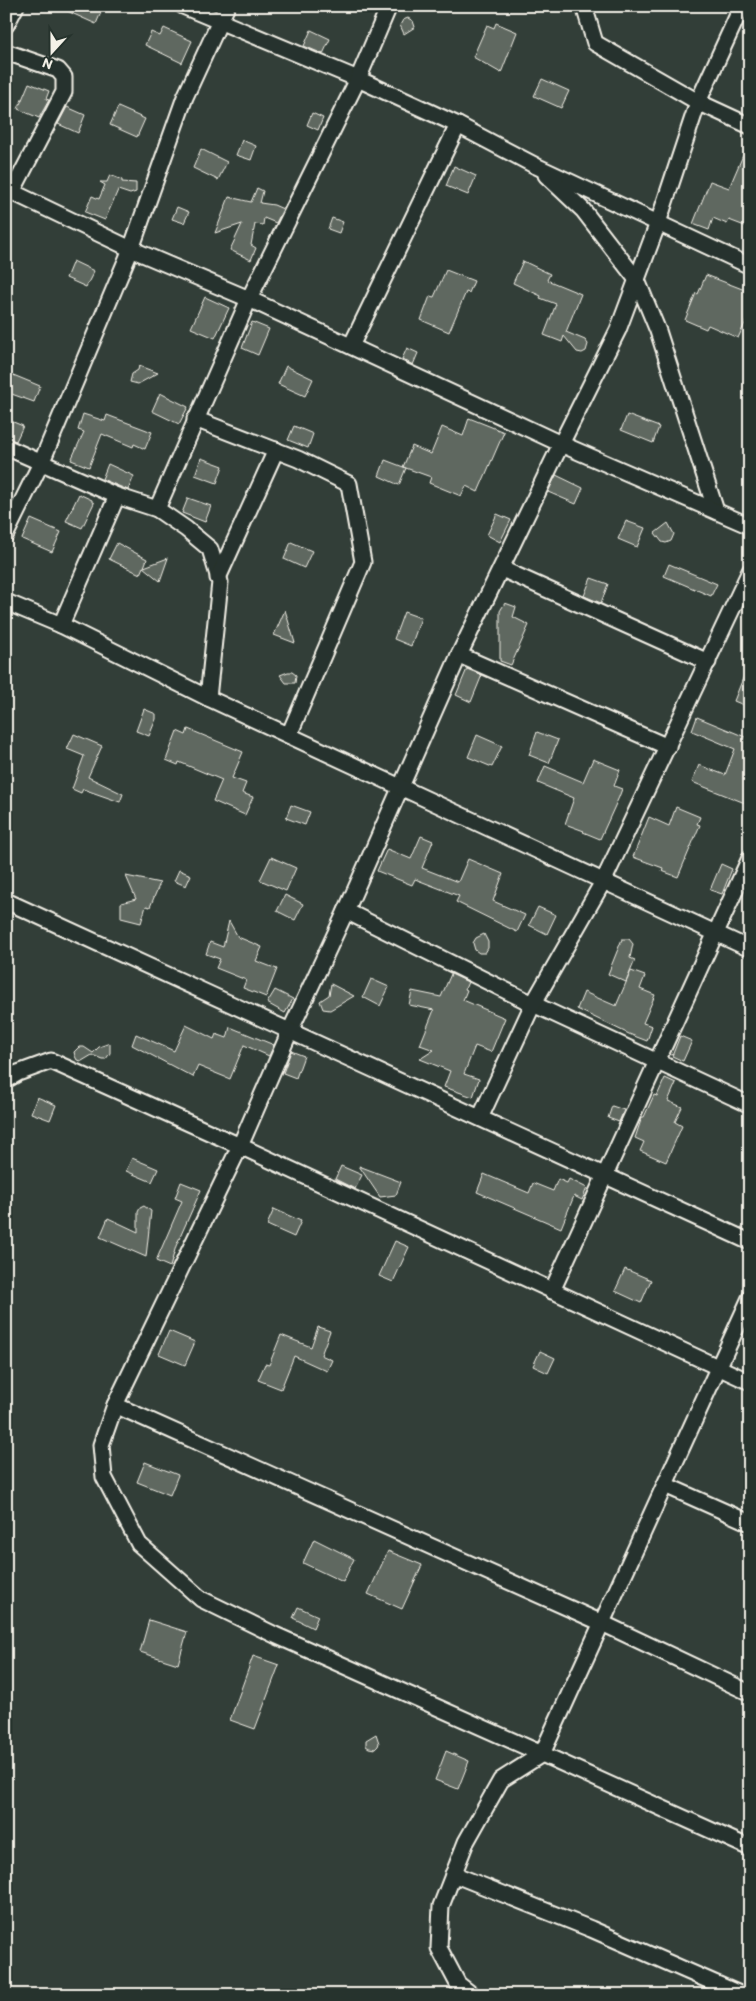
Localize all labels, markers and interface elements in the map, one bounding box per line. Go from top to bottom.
north arrow [28,28,78,78]
text: N [40,54,55,73]

